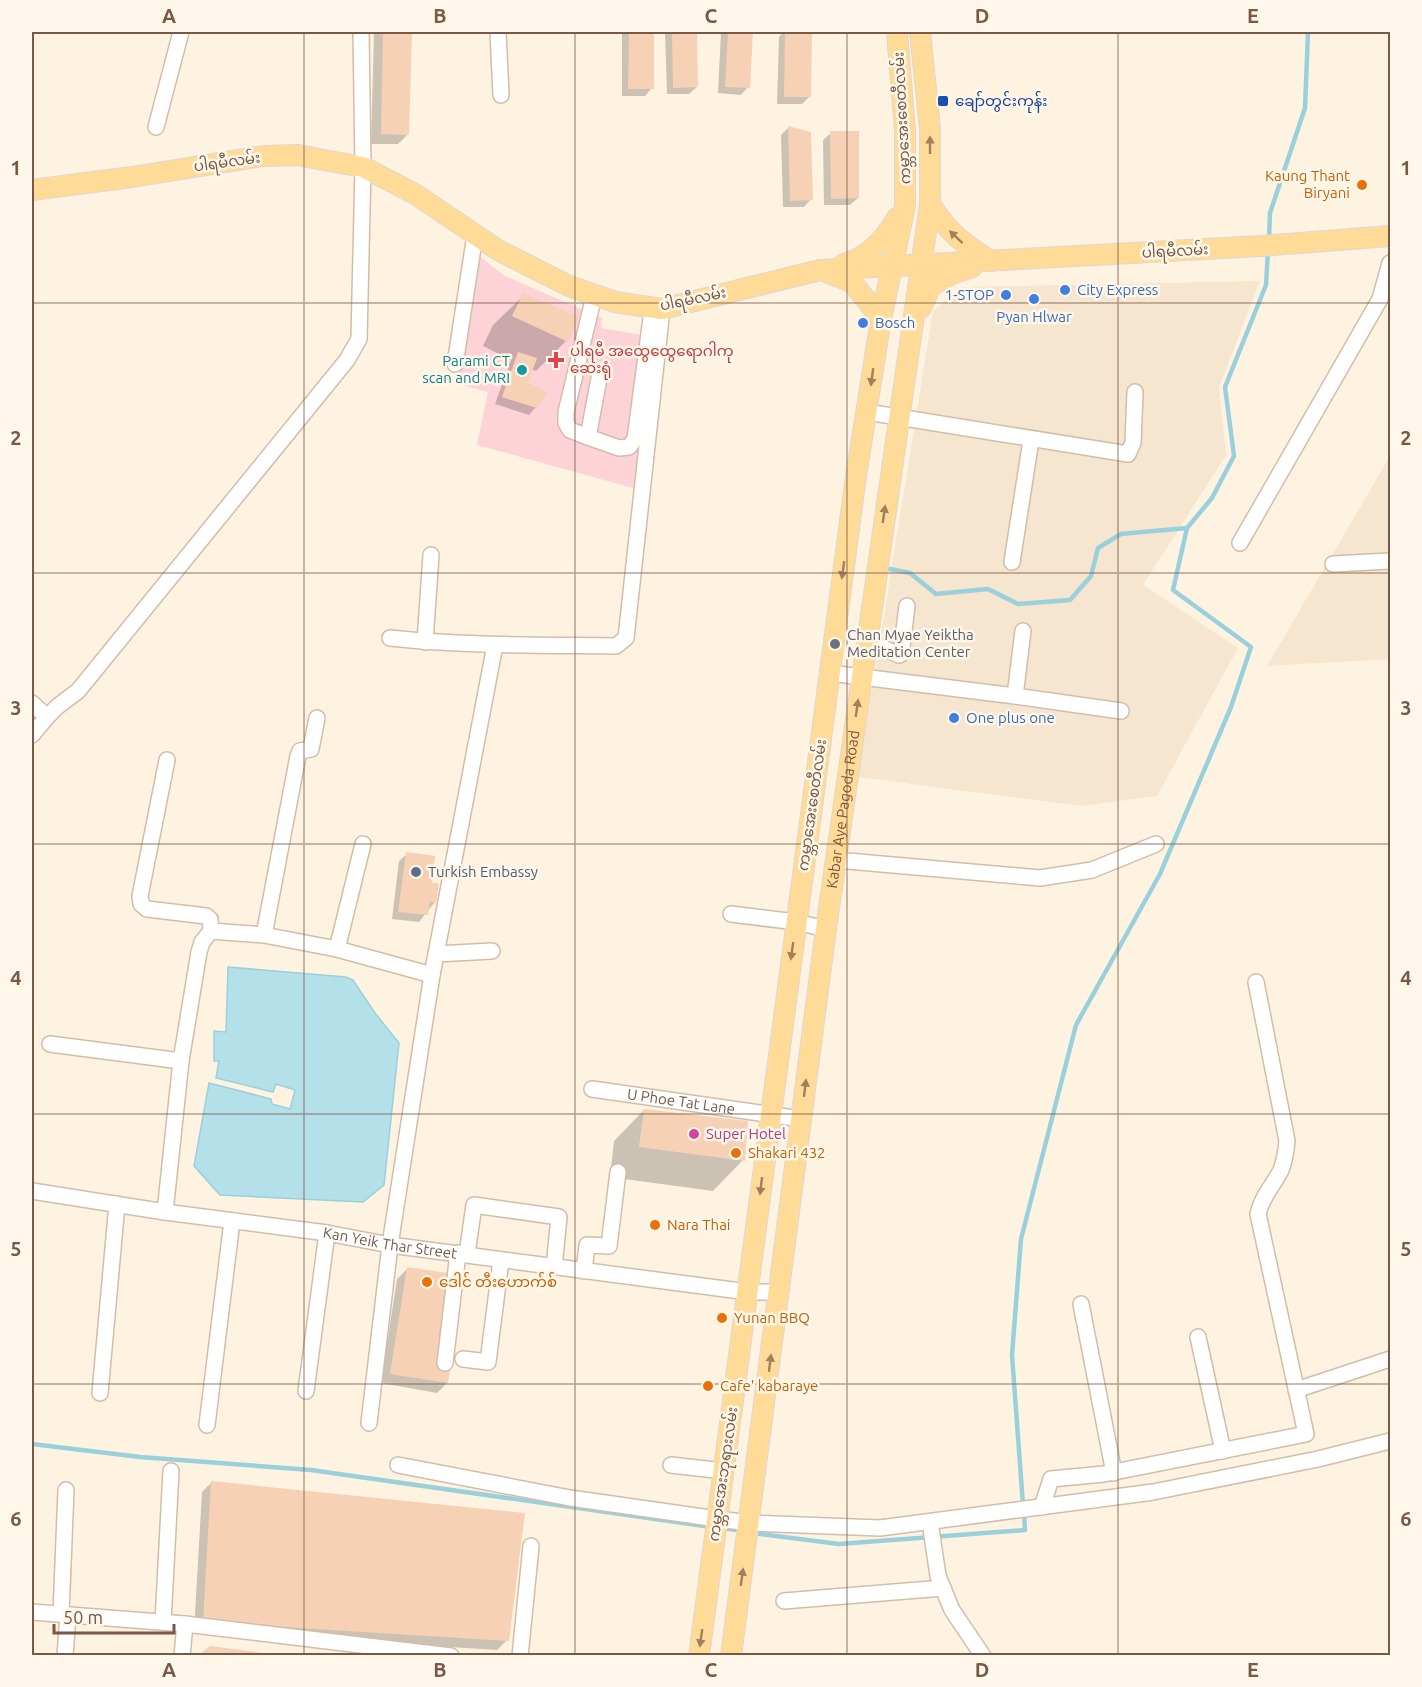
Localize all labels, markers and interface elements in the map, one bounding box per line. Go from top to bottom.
text: A [162,4,176,27]
text: B [433,4,447,27]
text: C [705,4,718,27]
text: D [975,4,989,27]
text: E [1247,4,1259,27]
street label: ကမ္ဘာအေးစေတီလမ်း [889,51,917,185]
place label: ချော်တွင်းကုန်း [955,91,1048,113]
marker: ချော်တွင်းကုန်း [936,94,950,108]
one-way arrow [925,136,935,155]
street label: ပါရမီလမ်း [193,147,262,179]
text: 1 [10,156,22,179]
text: 1 [1400,156,1412,179]
place label: Kaung Thant Biryani [1265,167,1350,201]
marker: Kaung Thant Biryani [1355,178,1369,192]
one-way arrow [949,231,964,244]
street label: ပါရမီလမ်း [1141,239,1209,265]
place label: City Express [1077,281,1158,298]
street label: ပါရမီလမ်း [658,282,728,318]
marker: City Express [1058,283,1072,297]
place label: 1-STOP [945,286,994,303]
marker: 1-STOP [999,288,1013,302]
marker: Pyan Hlwar [1027,292,1041,306]
place label: Pyan Hlwar [996,308,1072,325]
place label: Bosch [875,314,915,331]
marker: Bosch [856,316,870,330]
place label: ပါရမီ အထွေထွေရောဂါကု ဆေးရုံ [570,341,734,380]
marker: ပါရမီ အထွေထွေရောဂါကု ဆေးရုံ [547,351,565,369]
place label: Parami CT scan and MRI [422,352,511,386]
marker: Parami CT scan and MRI [515,363,529,377]
one-way arrow [867,368,876,387]
text: 2 [10,426,22,449]
text: 2 [1400,426,1412,449]
one-way arrow [880,505,889,524]
one-way arrow [839,561,848,580]
place label: Chan Myae Yeiktha Meditation Center [847,626,974,660]
marker: Chan Myae Yeiktha Meditation Center [828,637,842,651]
text: 3 [10,696,22,719]
text: 3 [1400,696,1412,719]
one-way arrow [852,698,862,717]
place label: One plus one [966,709,1055,726]
marker: One plus one [947,711,961,725]
street label: Kabar Aye Pagoda Road [823,729,862,890]
street label: ကမ္ဘာအေးစေတီလမ်း [793,738,833,872]
place label: Turkish Embassy [428,863,538,880]
marker: Turkish Embassy [409,865,423,879]
one-way arrow [787,941,797,960]
text: 4 [10,966,22,989]
text: 4 [1400,966,1412,989]
one-way arrow [801,1078,810,1097]
street label: U Phoe Tat Lane [626,1085,736,1117]
place label: Super Hotel [706,1125,786,1142]
marker: Super Hotel [687,1127,701,1141]
place label: Shakari 432 [748,1144,826,1161]
marker: Shakari 432 [729,1146,743,1160]
one-way arrow [757,1176,766,1195]
place label: Nara Thai [667,1216,731,1233]
marker: Nara Thai [648,1218,662,1232]
street label: Kan Yeik Thar Street [322,1223,458,1262]
text: 5 [10,1237,22,1260]
text: 5 [1400,1237,1412,1260]
place label: ဒေါင် တီးဟောက်စ် [439,1272,557,1290]
marker: ဒေါင် တီးဟောက်စ် [420,1275,434,1289]
place label: Yunan BBQ [734,1309,810,1326]
marker: Yunan BBQ [715,1311,729,1325]
one-way arrow [765,1353,775,1372]
place label: Cafe' kabaraye [720,1377,818,1394]
marker: Cafe' kabaraye [701,1379,715,1393]
street label: ကမ္ဘာအေးဘုရားလမ်း [704,1405,744,1543]
text: 6 [10,1507,22,1530]
text: 6 [1400,1507,1412,1530]
one-way arrow [737,1567,746,1586]
scale bar [54,1597,174,1635]
text: 50 m [63,1607,103,1627]
one-way arrow [697,1628,706,1647]
text: A [162,1658,176,1681]
text: B [433,1658,447,1681]
text: C [705,1658,718,1681]
text: D [975,1658,989,1681]
text: E [1247,1658,1259,1681]

